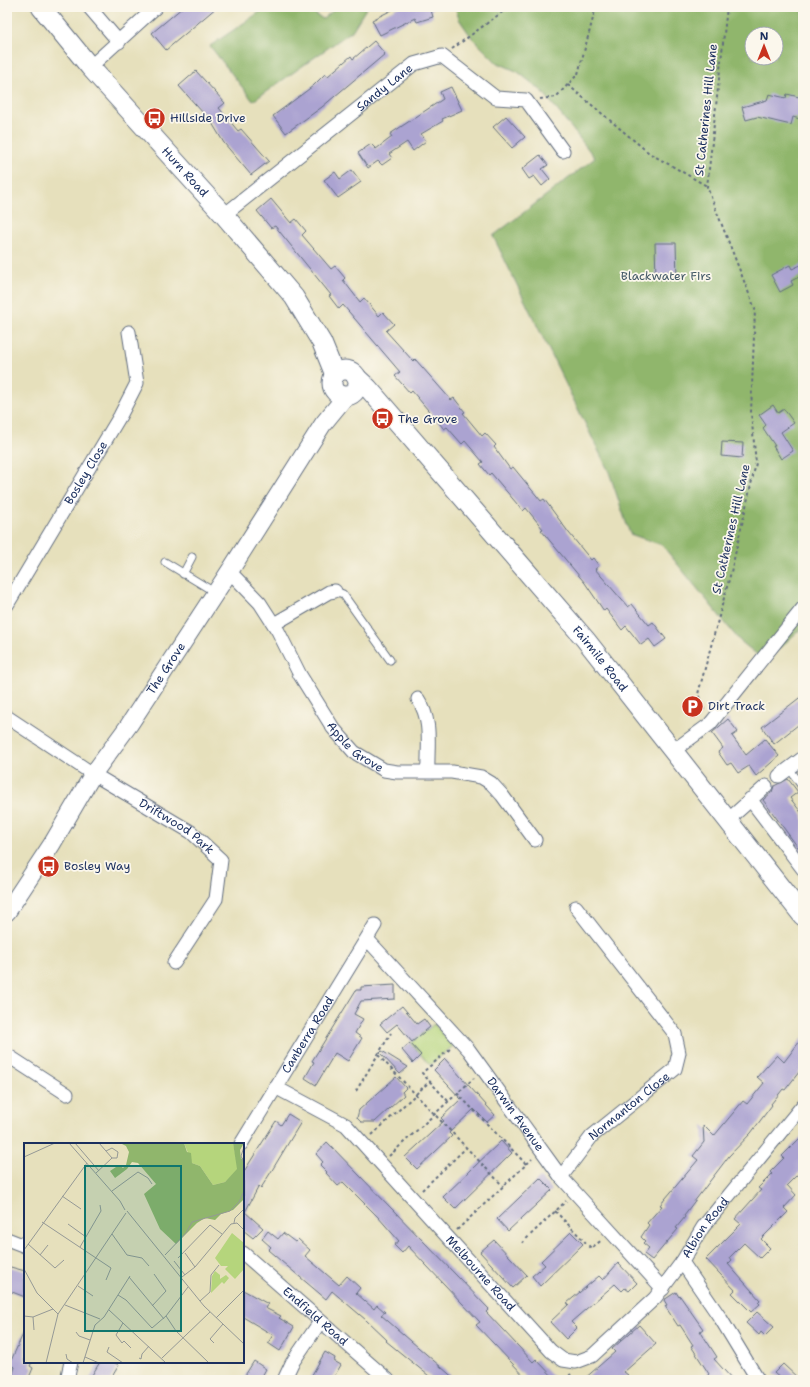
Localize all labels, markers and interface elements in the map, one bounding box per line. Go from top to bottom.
north arrow [744,26,784,66]
text: N [760,29,769,44]
street label: St Catherines Hill Lane [691,43,721,177]
street label: Sandy Lane [353,60,416,115]
bus stop icon: Hillside Drive [142,105,168,131]
place label: Hillside Drive [170,110,246,126]
street label: Hurn Road [158,143,212,201]
park label: Blackwater Firs [621,268,711,284]
bus stop icon: The Grove [370,406,396,432]
place label: The Grove [398,411,458,427]
street label: Bosley Close [61,438,111,508]
street label: St Catherines Hill Lane [708,462,754,596]
street label: Fairmile Road [569,622,632,695]
street label: The Grove [143,639,189,698]
parking icon: Dirt Track [679,693,705,719]
place label: Dirt Track [708,698,765,714]
street label: Apple Grove [323,719,387,776]
street label: Driftwood Park [136,795,218,858]
bus stop icon: Bosley Way [36,853,62,879]
place label: Bosley Way [64,858,130,874]
street label: Canberra Road [278,993,338,1076]
street label: Normanton Close [585,1068,673,1144]
street label: Darwin Avenue [483,1074,548,1155]
inset map [24,1143,244,1363]
street label: Albion Road [678,1193,733,1261]
street label: Melbourne Road [442,1232,519,1315]
street label: Endfield Road [279,1283,352,1350]

